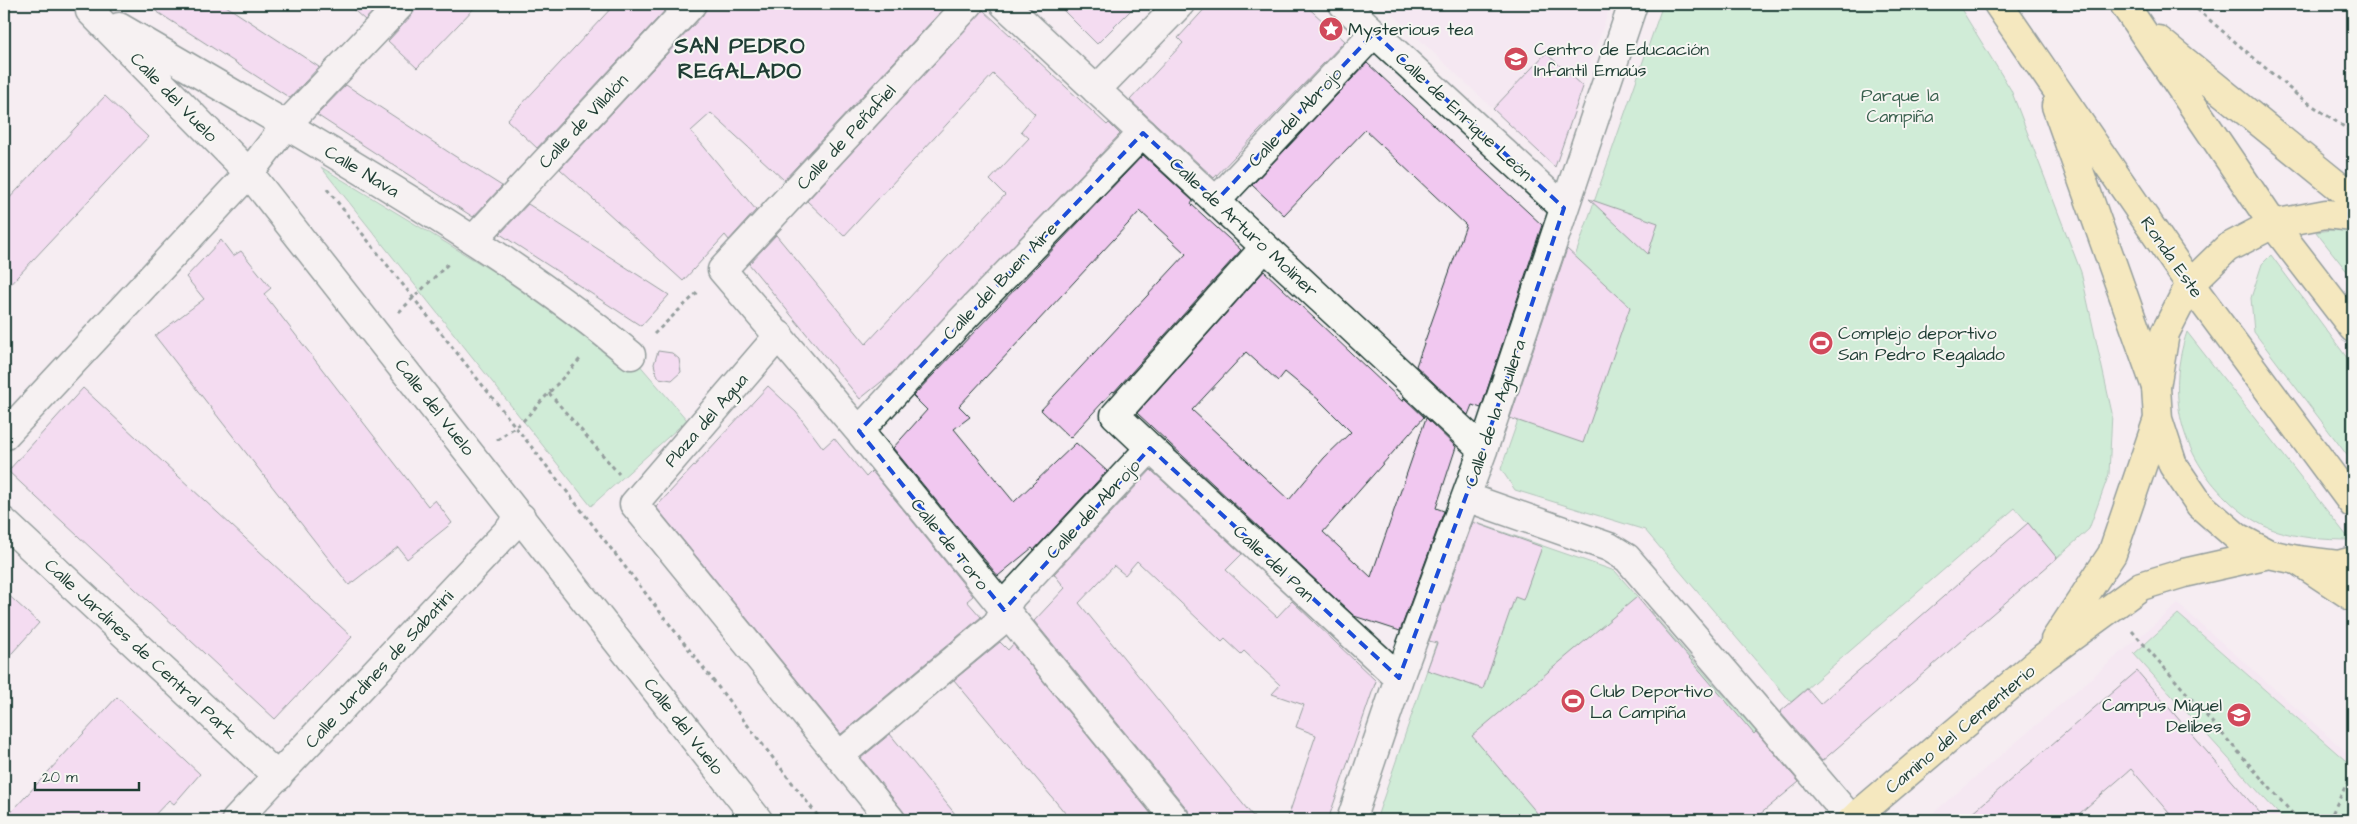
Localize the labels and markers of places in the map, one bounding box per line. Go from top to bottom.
place icon: Mysterious tea [1318,16,1344,42]
place label: Mysterious tea [1348,17,1473,43]
place label: Centro de Educación Infantil Emaús [1534,37,1709,83]
school or university icon: Centro de Educación Infantil Emaús [1503,46,1529,72]
place label: Complejo deportivo San Pedro Regalado [1838,321,2005,368]
sports icon: Complejo deportivo San Pedro Regalado [1808,330,1834,356]
place label: Club Deportivo La Campiña [1590,679,1713,725]
sports icon: Club Deportivo La Campiña [1560,688,1586,714]
place label: Campus Miguel Delibes [2102,693,2222,739]
school or university icon: Campus Miguel Delibes [2226,702,2252,728]

